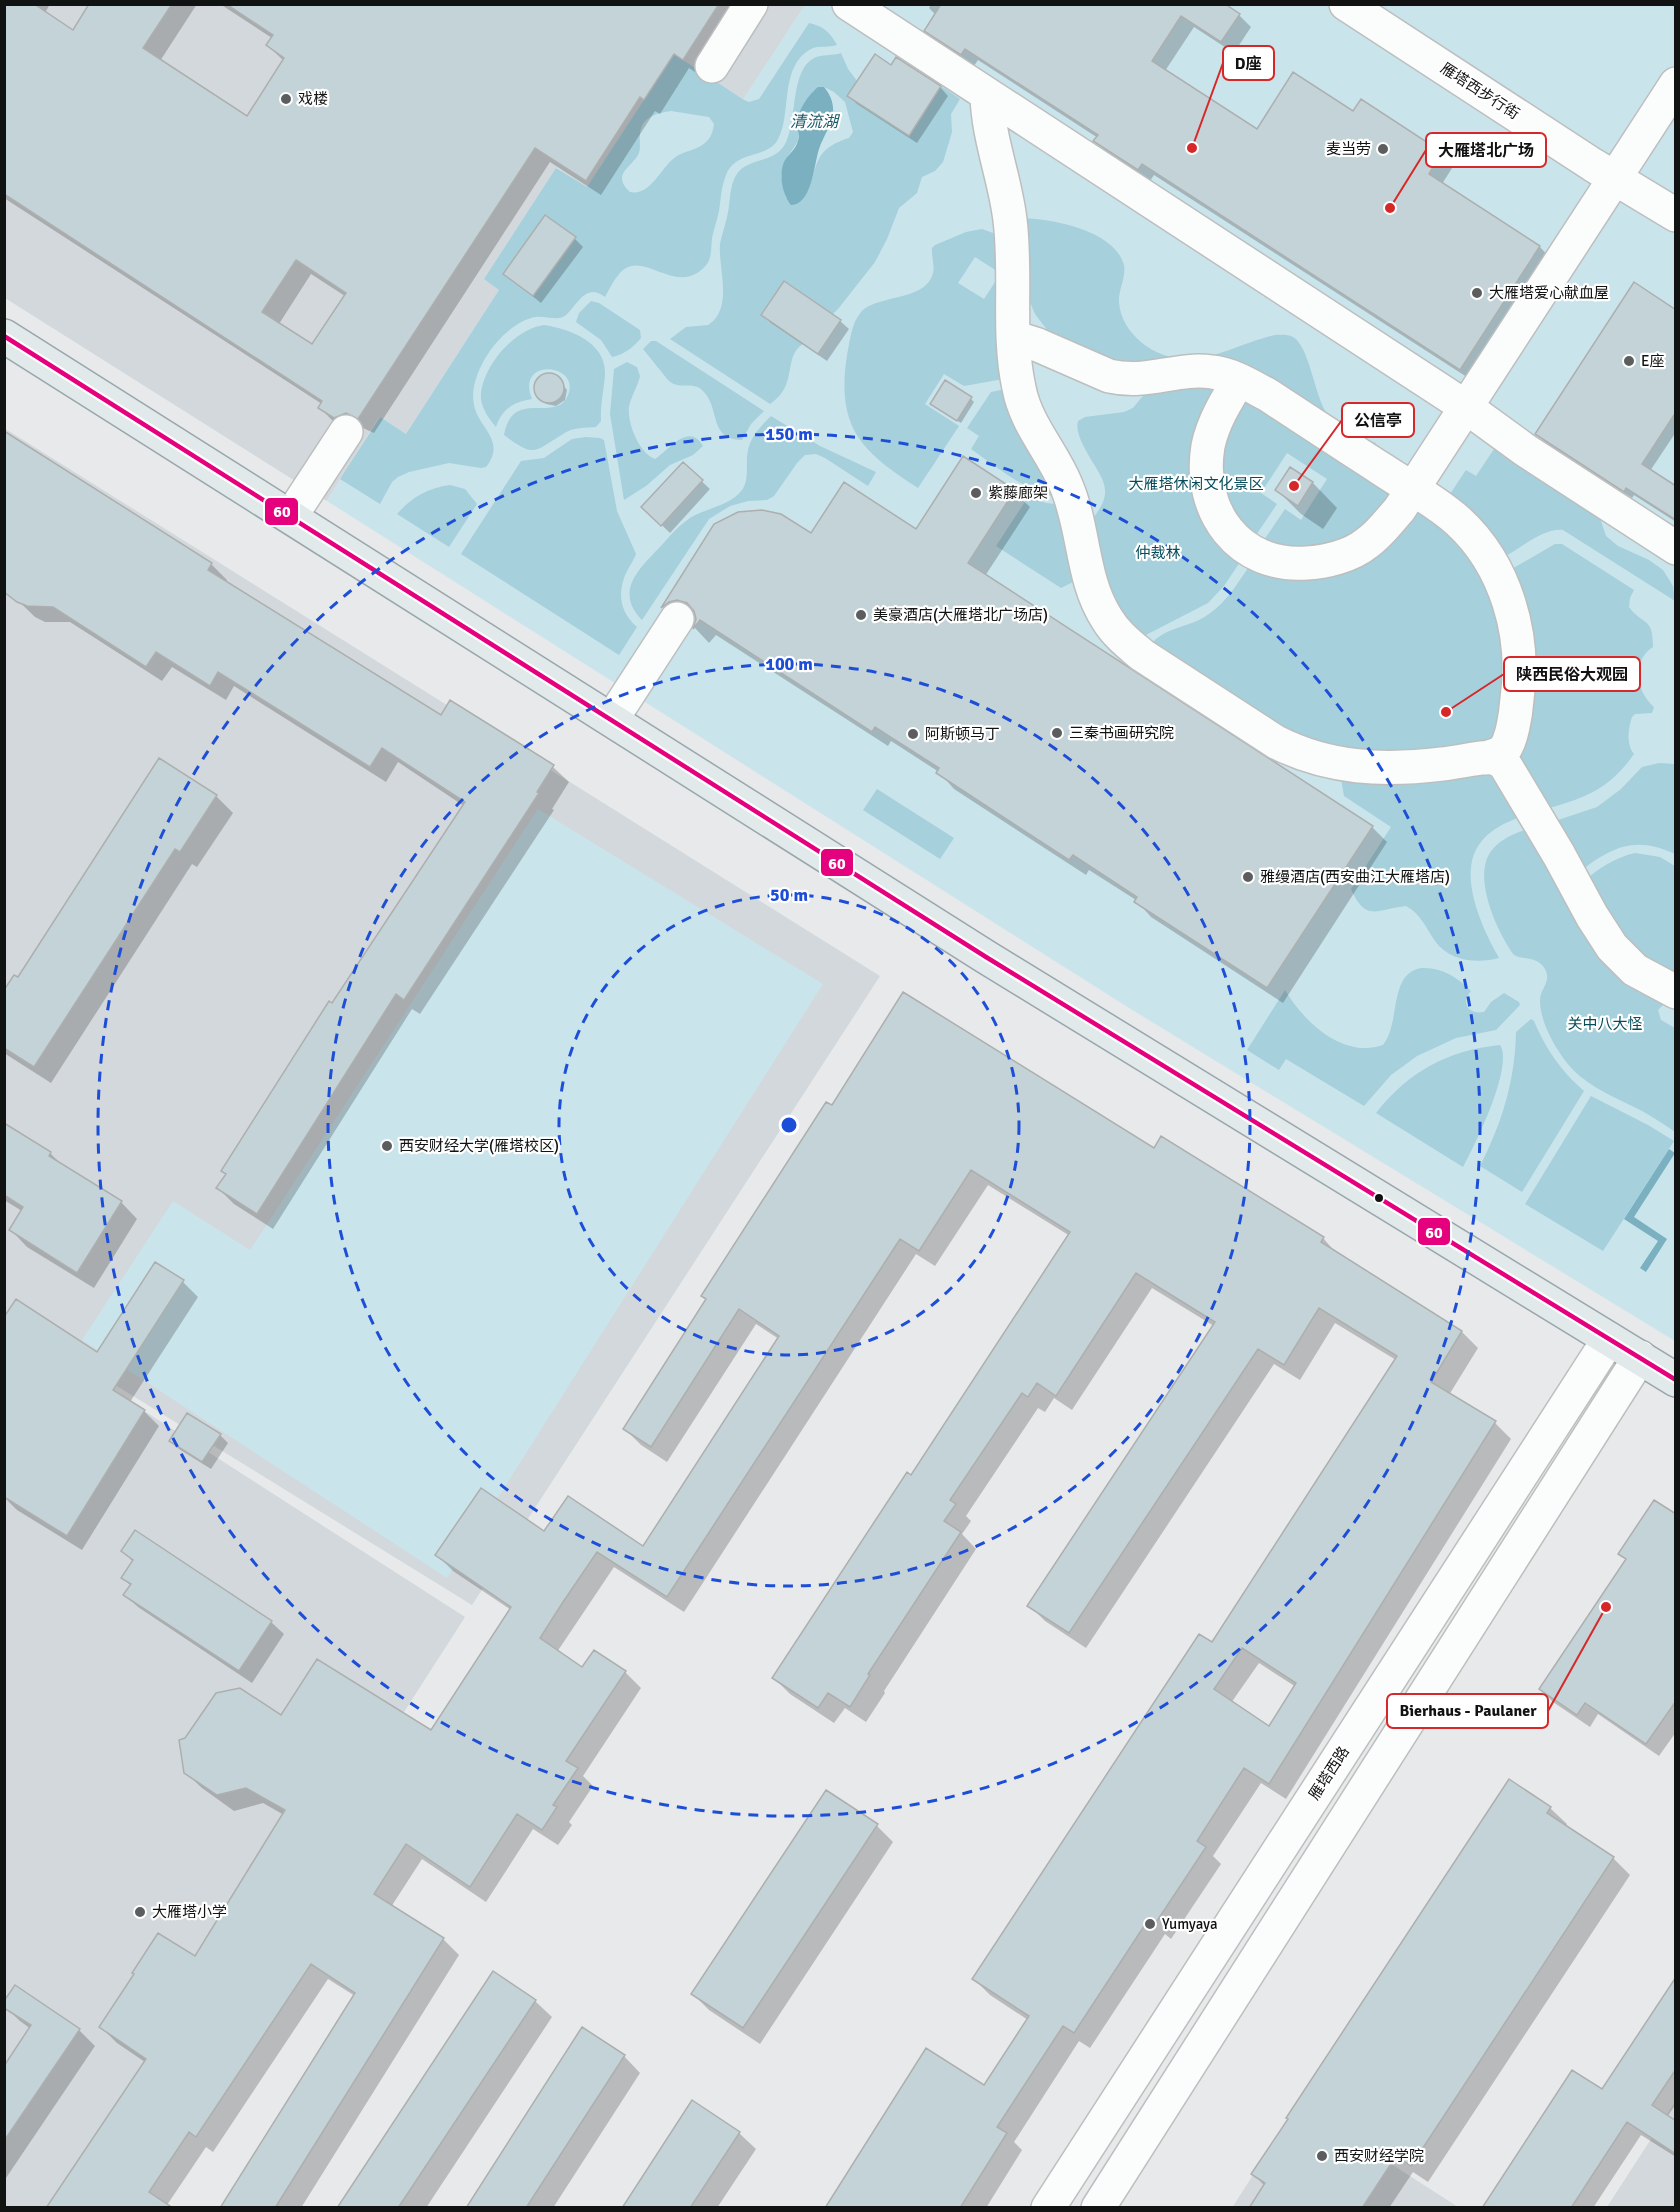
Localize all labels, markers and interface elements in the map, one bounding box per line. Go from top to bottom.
callout: D座 [1223,46,1274,80]
text: D座 [1235,54,1261,74]
street label: 雁塔西步行街 [1437,59,1523,123]
place label: 戏楼 [298,90,328,108]
marker: 戏楼 [279,92,293,106]
water label: 清流湖 [790,112,841,132]
callout: 大雁塔北广场 [1426,133,1546,167]
place label: 麦当劳 [1326,140,1371,158]
text: 大雁塔北广场 [1438,141,1534,161]
marker: 麦当劳 [1376,142,1390,156]
place label: 大雁塔爱心献血屋 [1489,284,1609,302]
marker: 大雁塔爱心献血屋 [1470,286,1484,300]
place label: E座 [1641,352,1665,370]
marker: E座 [1622,354,1636,368]
callout: 公信亭 [1342,403,1414,437]
text: 公信亭 [1354,411,1402,431]
text: 150 m [765,423,813,445]
park label: 大雁塔休闲文化景区 [1128,475,1264,493]
place label: 紫藤廊架 [988,484,1048,502]
marker: 紫藤廊架 [969,486,983,500]
line badge: 60 [264,497,299,526]
text: 60 [273,502,291,522]
park label: 仲裁林 [1135,544,1181,562]
place label: 美豪酒店(大雁塔北广场店) [873,606,1048,624]
marker: 美豪酒店(大雁塔北广场店) [854,608,868,622]
text: 100 m [765,653,813,675]
callout: 陕西民俗大观园 [1504,657,1640,691]
text: 陕西民俗大观园 [1516,665,1628,685]
place label: 三秦书画研究院 [1069,724,1174,742]
place label: 阿斯顿马丁 [925,725,1000,743]
marker: 三秦书画研究院 [1050,726,1064,740]
marker: 阿斯顿马丁 [906,727,920,741]
line badge: 60 [820,848,854,877]
text: 60 [828,854,846,874]
place label: 雅缦酒店(西安曲江大雁塔店) [1260,868,1450,886]
marker: 雅缦酒店(西安曲江大雁塔店) [1241,870,1255,884]
text: 50 m [770,884,808,906]
park label: 关中八大怪 [1567,1015,1643,1033]
centre of rings [779,1115,799,1135]
place label: 西安财经大学(雁塔校区) [399,1137,559,1155]
marker: 西安财经大学(雁塔校区) [380,1139,394,1153]
unlabelled marker [1373,1192,1385,1204]
line badge: 60 [1417,1217,1451,1246]
text: 60 [1425,1223,1443,1243]
callout: Bierhaus - Paulaner [1387,1694,1548,1728]
text: Bierhaus - Paulaner [1399,1701,1537,1721]
street label: 雁塔西路 [1305,1743,1353,1803]
place label: 大雁塔小学 [152,1903,227,1921]
marker: 大雁塔小学 [133,1905,147,1919]
place label: Yumyaya [1162,1915,1218,1933]
marker: Yumyaya [1143,1917,1157,1931]
place label: 西安财经学院 [1334,2147,1424,2165]
marker: 西安财经学院 [1315,2149,1329,2163]

